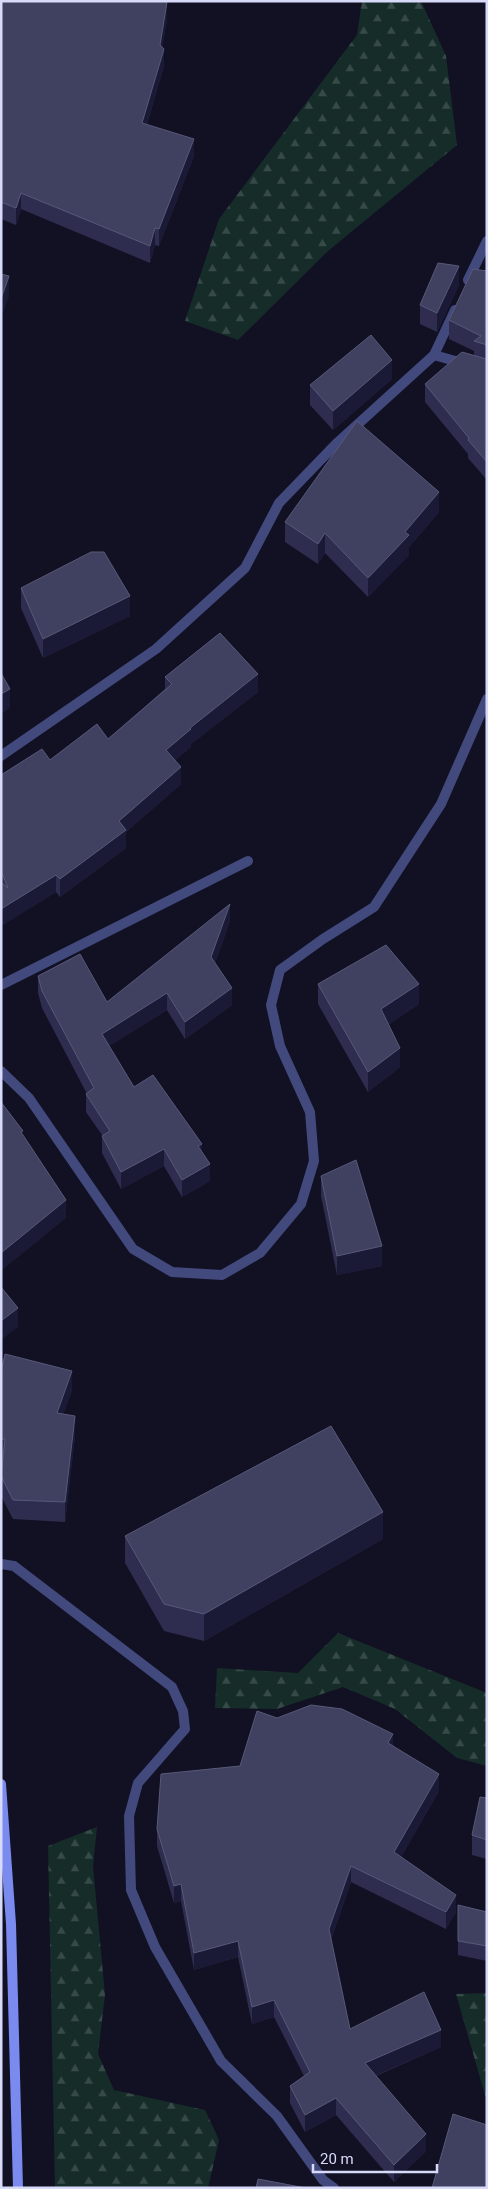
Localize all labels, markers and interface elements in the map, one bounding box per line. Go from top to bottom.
scale bar [313,2142,437,2174]
text: 20 m [320,2150,354,2168]

